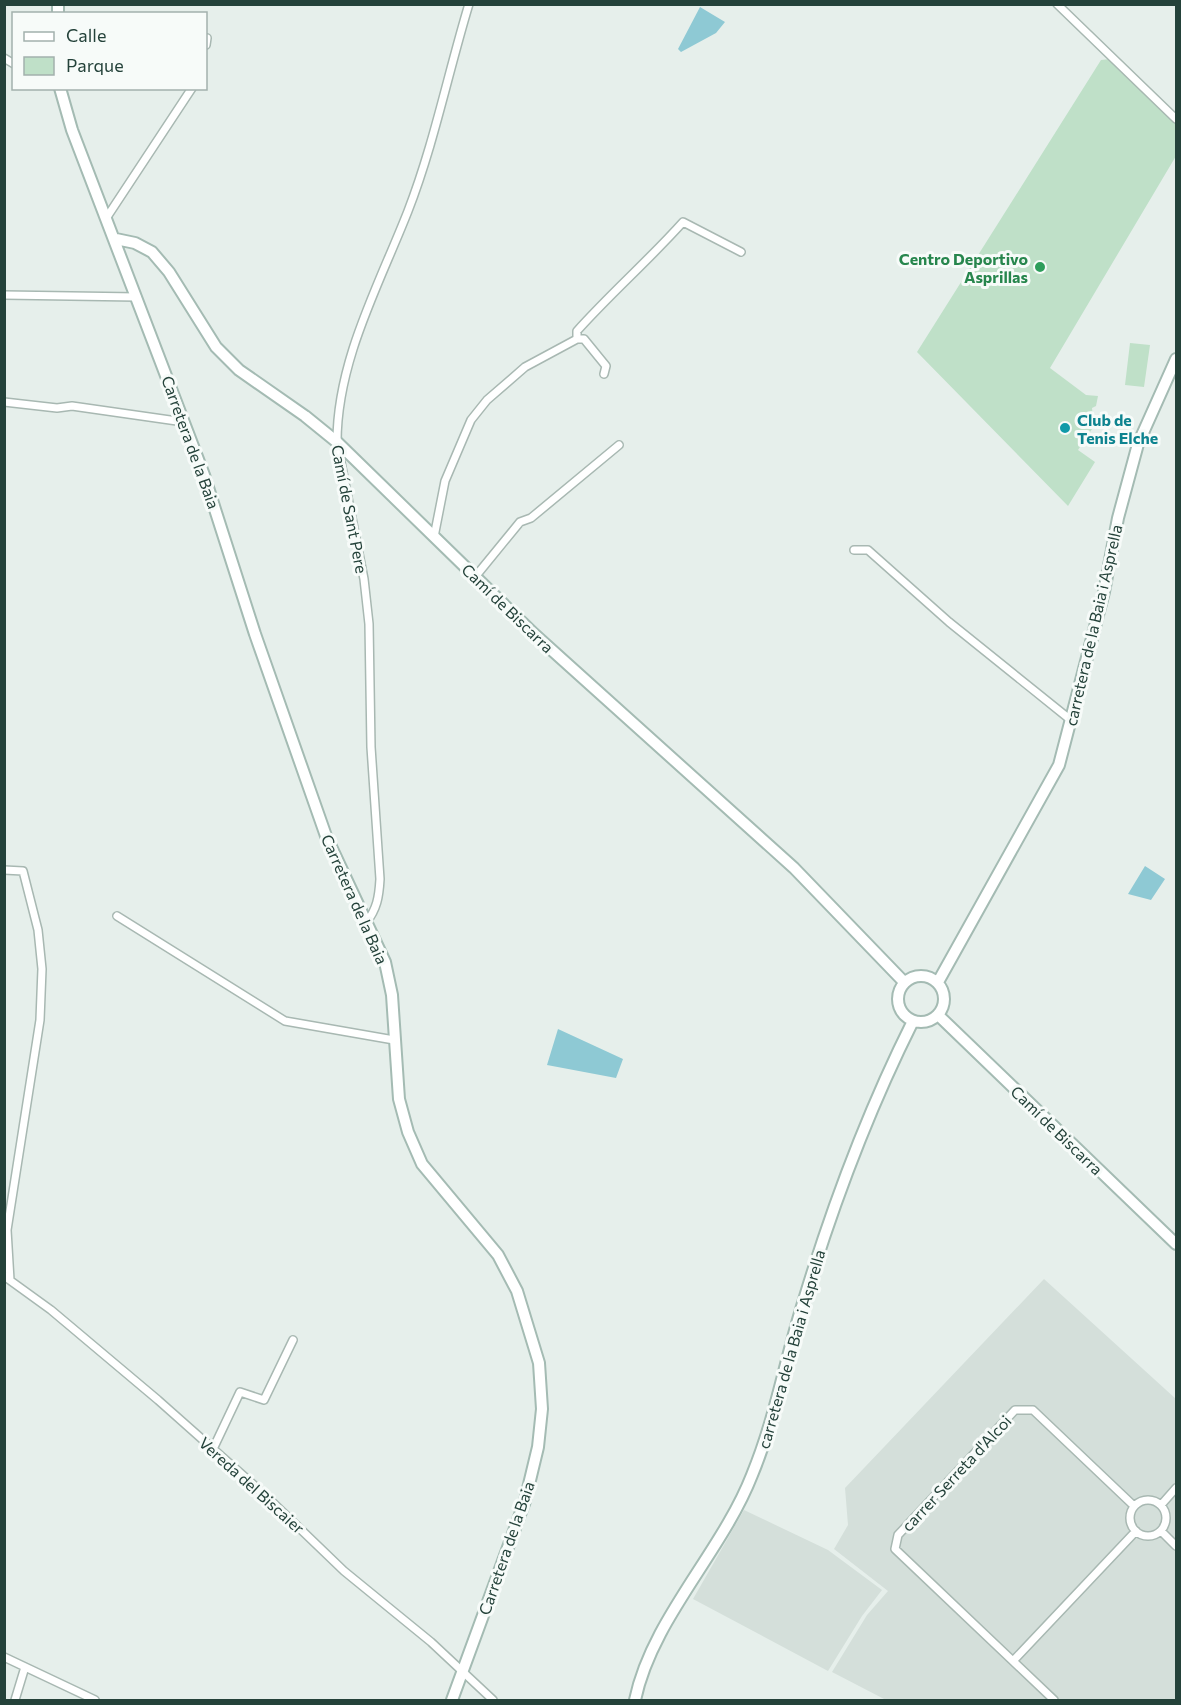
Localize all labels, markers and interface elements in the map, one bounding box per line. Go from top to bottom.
legend [12,12,207,90]
text: Calle [66,24,106,46]
text: Parque [66,54,124,76]
place label: Centro Deportivo Asprillas [899,249,1028,286]
marker: Centro Deportivo Asprillas [1033,260,1047,274]
street label: Carretera de la Baia [158,373,224,511]
place label: Club de Tenis Elche [1077,410,1158,447]
marker: Club de Tenis Elche [1058,421,1072,435]
street label: Camí de Sant Pere [328,443,372,575]
street label: carretera de la Baia i Asprella [1061,522,1125,728]
street label: Camí de Biscarra [458,559,558,657]
street label: Carretera de la Baia [318,831,392,967]
street label: Camí de Biscarra [1007,1081,1107,1179]
street label: carretera de la Baia i Asprella [753,1247,829,1451]
street label: carrer Serreta d'Alcoi [897,1411,1015,1535]
street label: Vereda del Biscaier [195,1433,309,1538]
street label: Carretera de la Baia [474,1479,538,1617]

